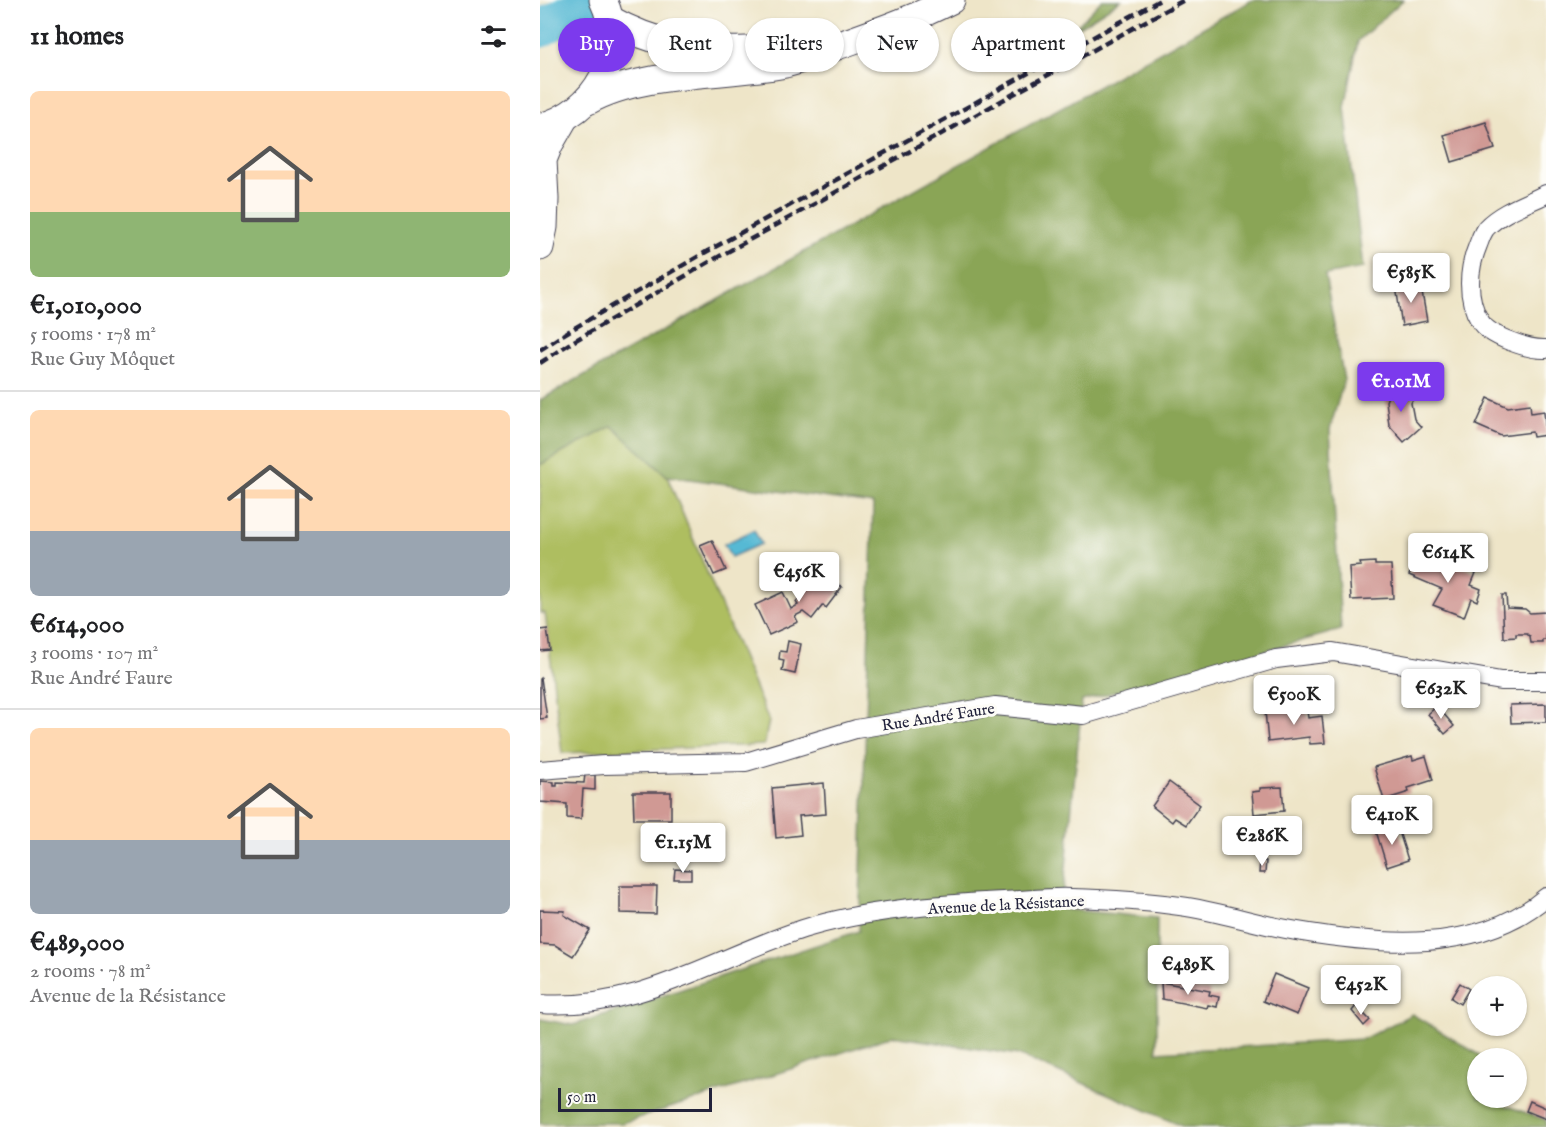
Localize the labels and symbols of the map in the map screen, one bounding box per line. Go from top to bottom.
pin: €585K [1369,253,1453,304]
pin: €1.01M [1352,362,1450,413]
pin: €614K [1406,533,1490,584]
pin: €456K [757,552,841,603]
pin: €632K [1399,669,1483,720]
pin: €500K [1252,675,1336,726]
street label: Rue André Faure [880,699,996,737]
pin: €410K [1350,795,1434,846]
pin: €286K [1220,816,1304,867]
pin: €1.15M [634,823,732,874]
street label: Avenue de la Résistance [926,892,1085,920]
pin: €489K [1146,945,1230,996]
pin: €452K [1319,965,1403,1016]
scale bar [558,1085,712,1112]

